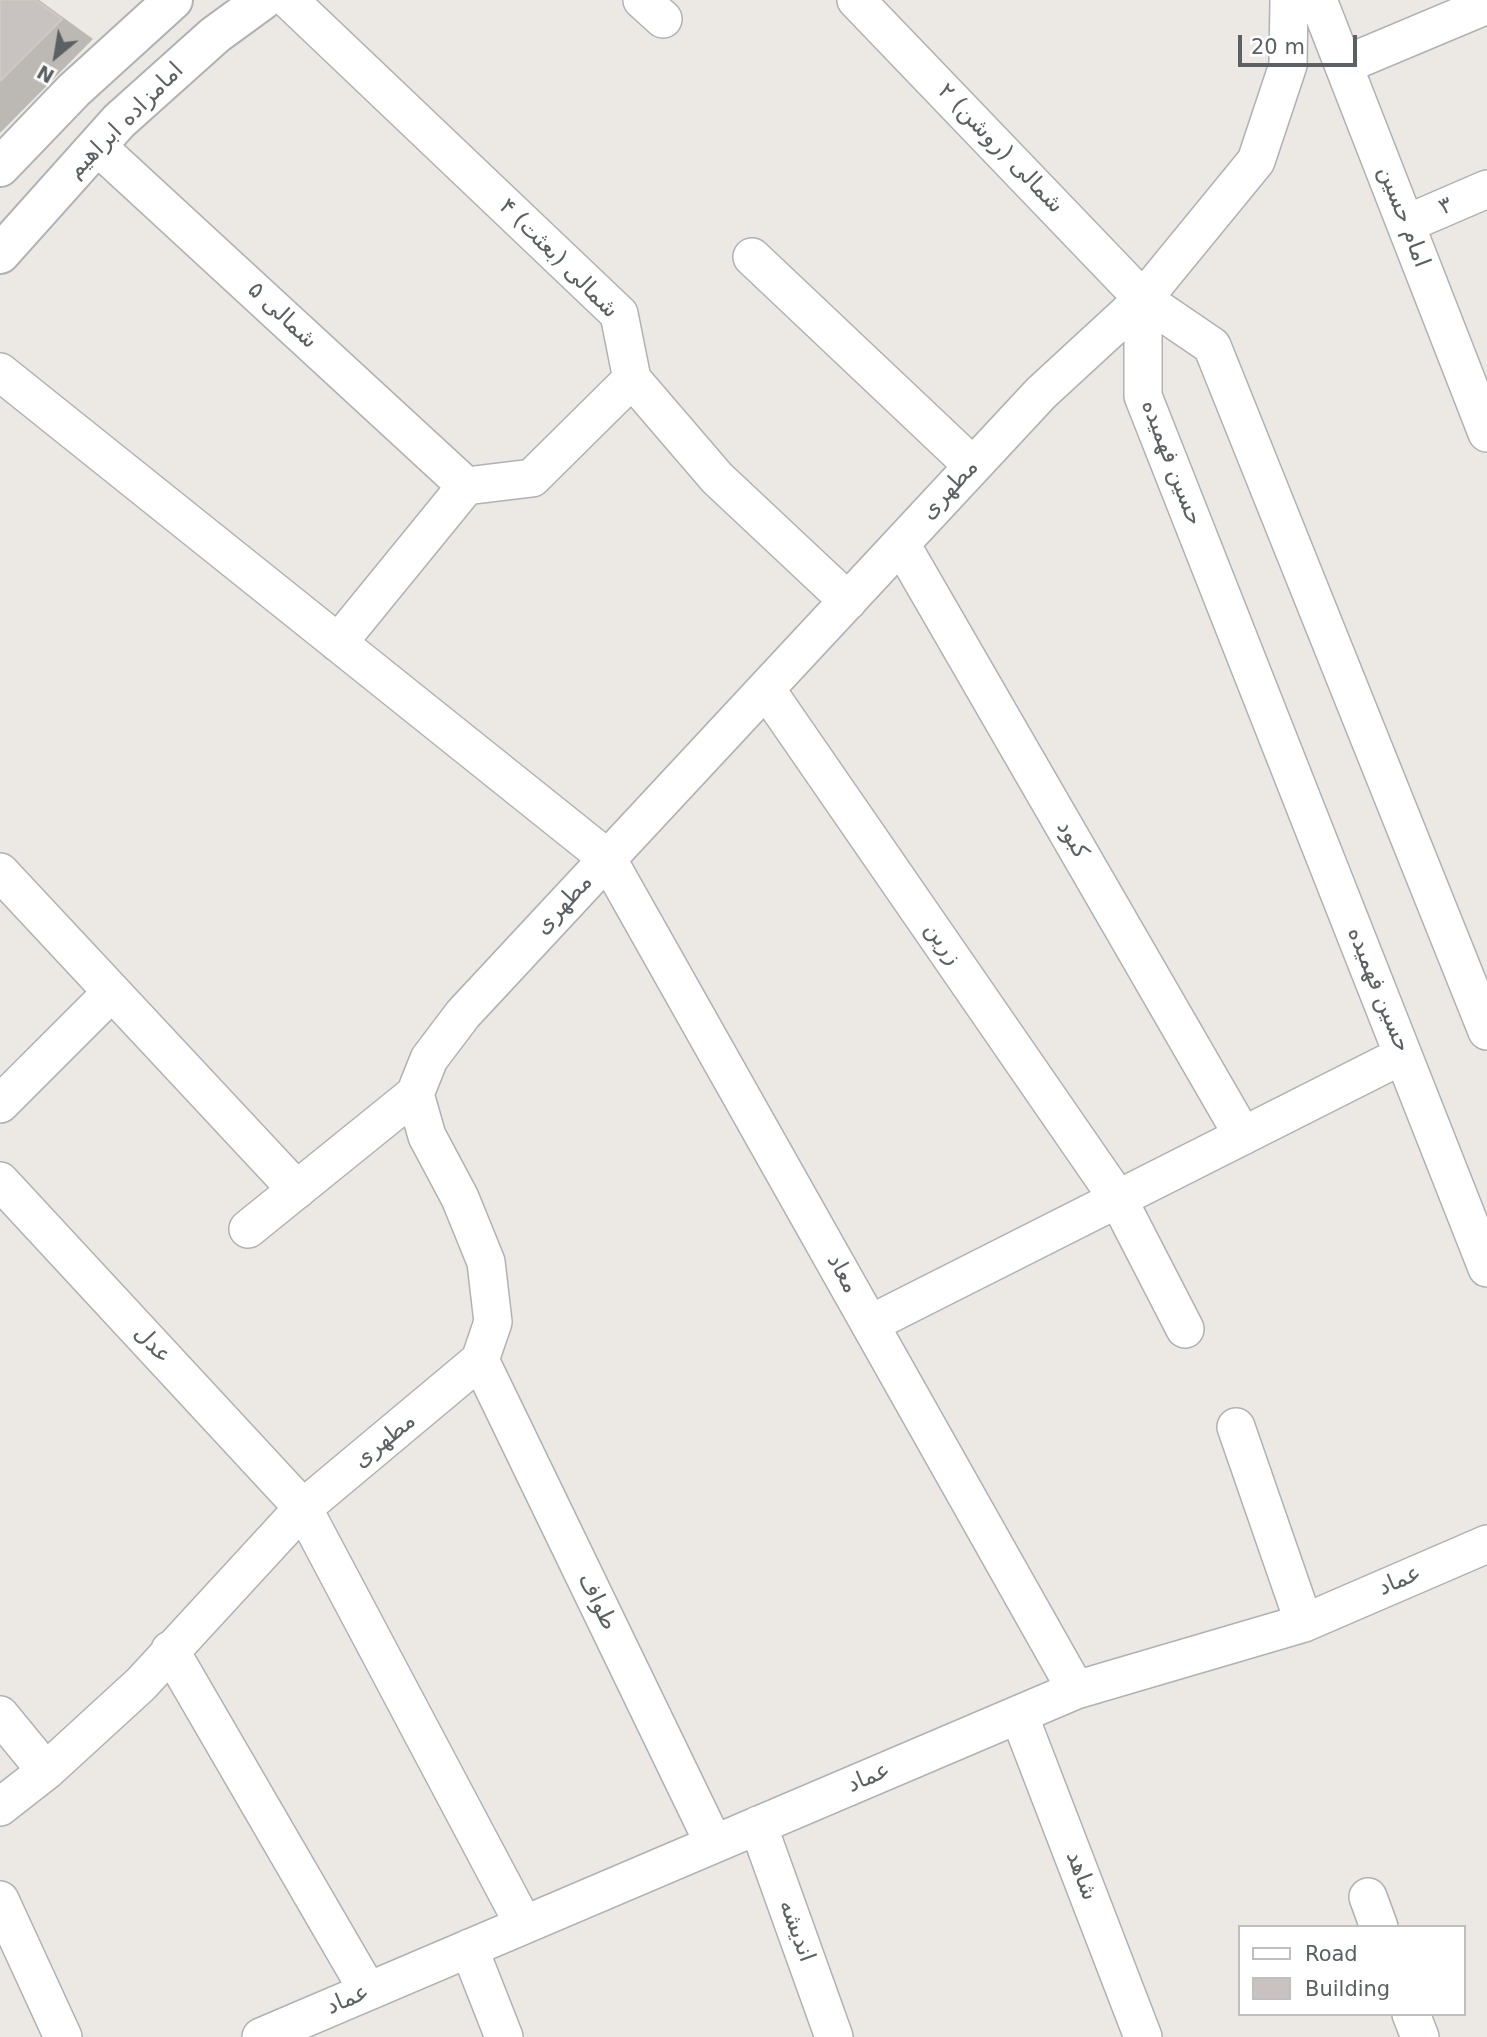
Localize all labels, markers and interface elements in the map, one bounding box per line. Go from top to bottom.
north arrow [21,21,91,91]
scale bar [1242,21,1361,65]
text: 20 m [1251,35,1305,59]
street label: امامزاده ابراهیم [62,57,190,185]
text: N [33,61,58,88]
street label: ۲ شمالی (روشن) [931,78,1069,220]
street label: امام حسین [1371,162,1435,272]
street label: ۳ [1435,192,1457,222]
street label: ۴ شمالی (بعثت) [492,193,624,325]
street label: ۵ شمالی [241,277,323,355]
street label: حسین فهمیده [1134,396,1208,530]
street label: مطهری [915,454,985,526]
street label: کبود [1050,816,1094,864]
street label: مطهری [529,869,599,941]
street label: زرین [917,917,967,971]
street label: حسین فهمیده [1340,923,1416,1057]
street label: معاد [820,1250,864,1298]
street label: عدل [127,1320,177,1370]
street label: مطهری [348,1407,422,1475]
street label: عماد [1374,1560,1426,1602]
street label: طواف [571,1569,623,1635]
street label: عماد [843,1757,895,1799]
street label: شاهد [1059,1847,1103,1905]
street label: اندیشه [772,1896,820,1966]
legend [1238,1925,1466,2016]
text: Road [1305,1942,1358,1966]
text: Building [1305,1977,1390,2001]
street label: عماد [322,1979,374,2021]

